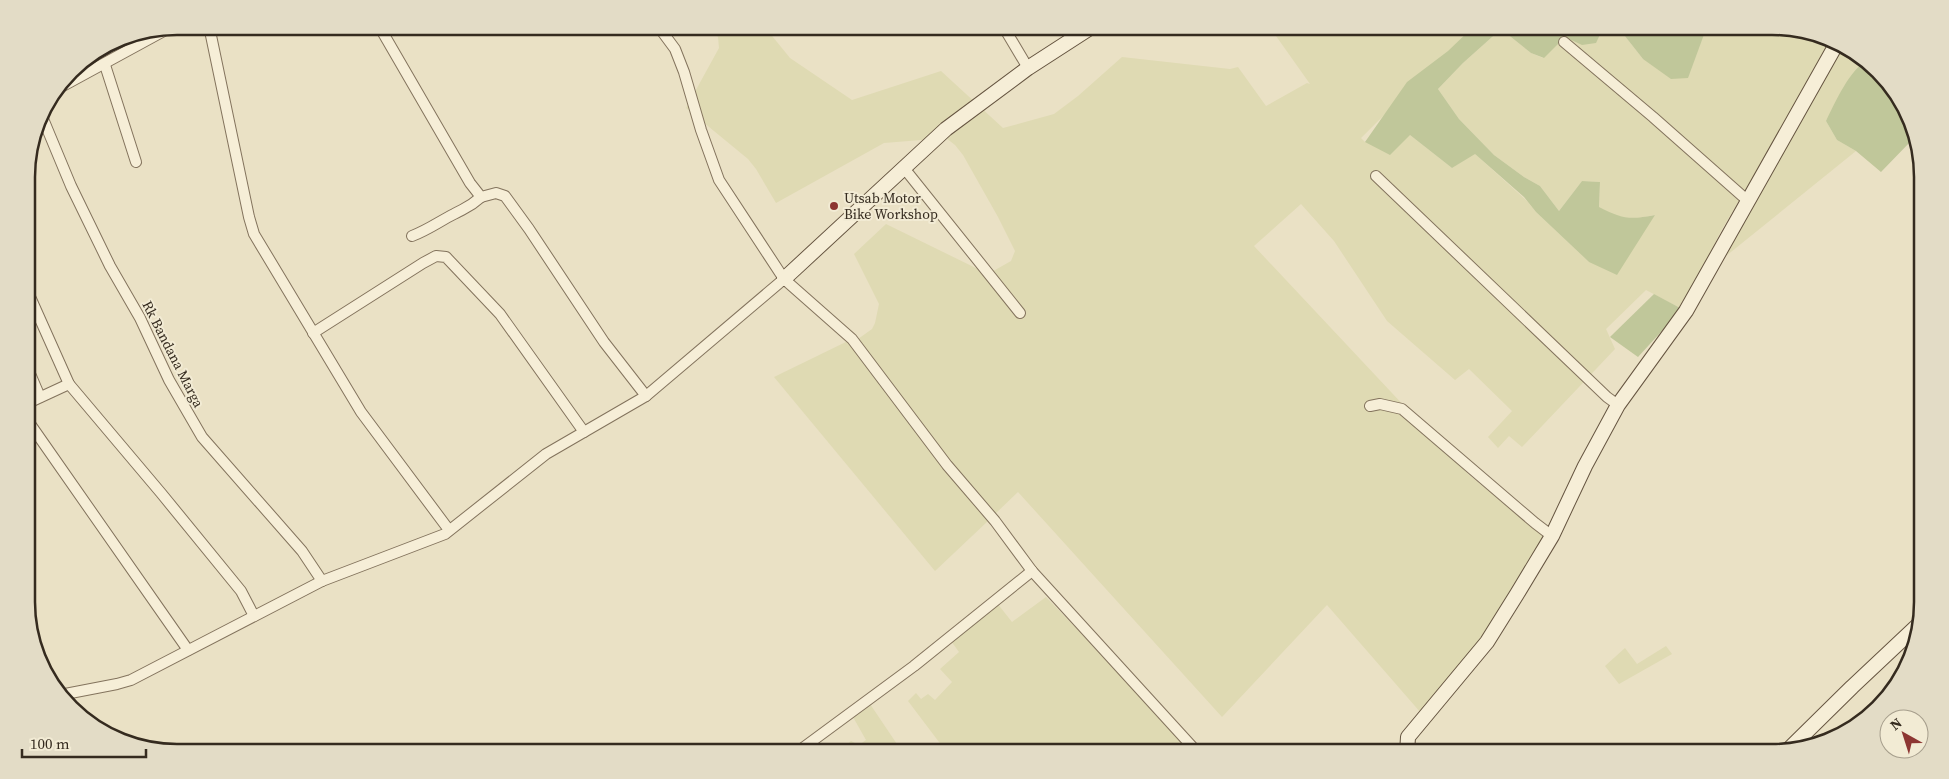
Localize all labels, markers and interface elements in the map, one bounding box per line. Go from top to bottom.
place label: Utsab Motor Bike Workshop [844,188,938,224]
marker: Utsab Motor Bike Workshop [828,200,840,212]
street label: Rk Bandana Marga [137,297,209,412]
north arrow [1879,709,1929,759]
text: N [1886,713,1906,735]
scale bar [22,726,146,758]
text: 100 m [30,733,70,754]

